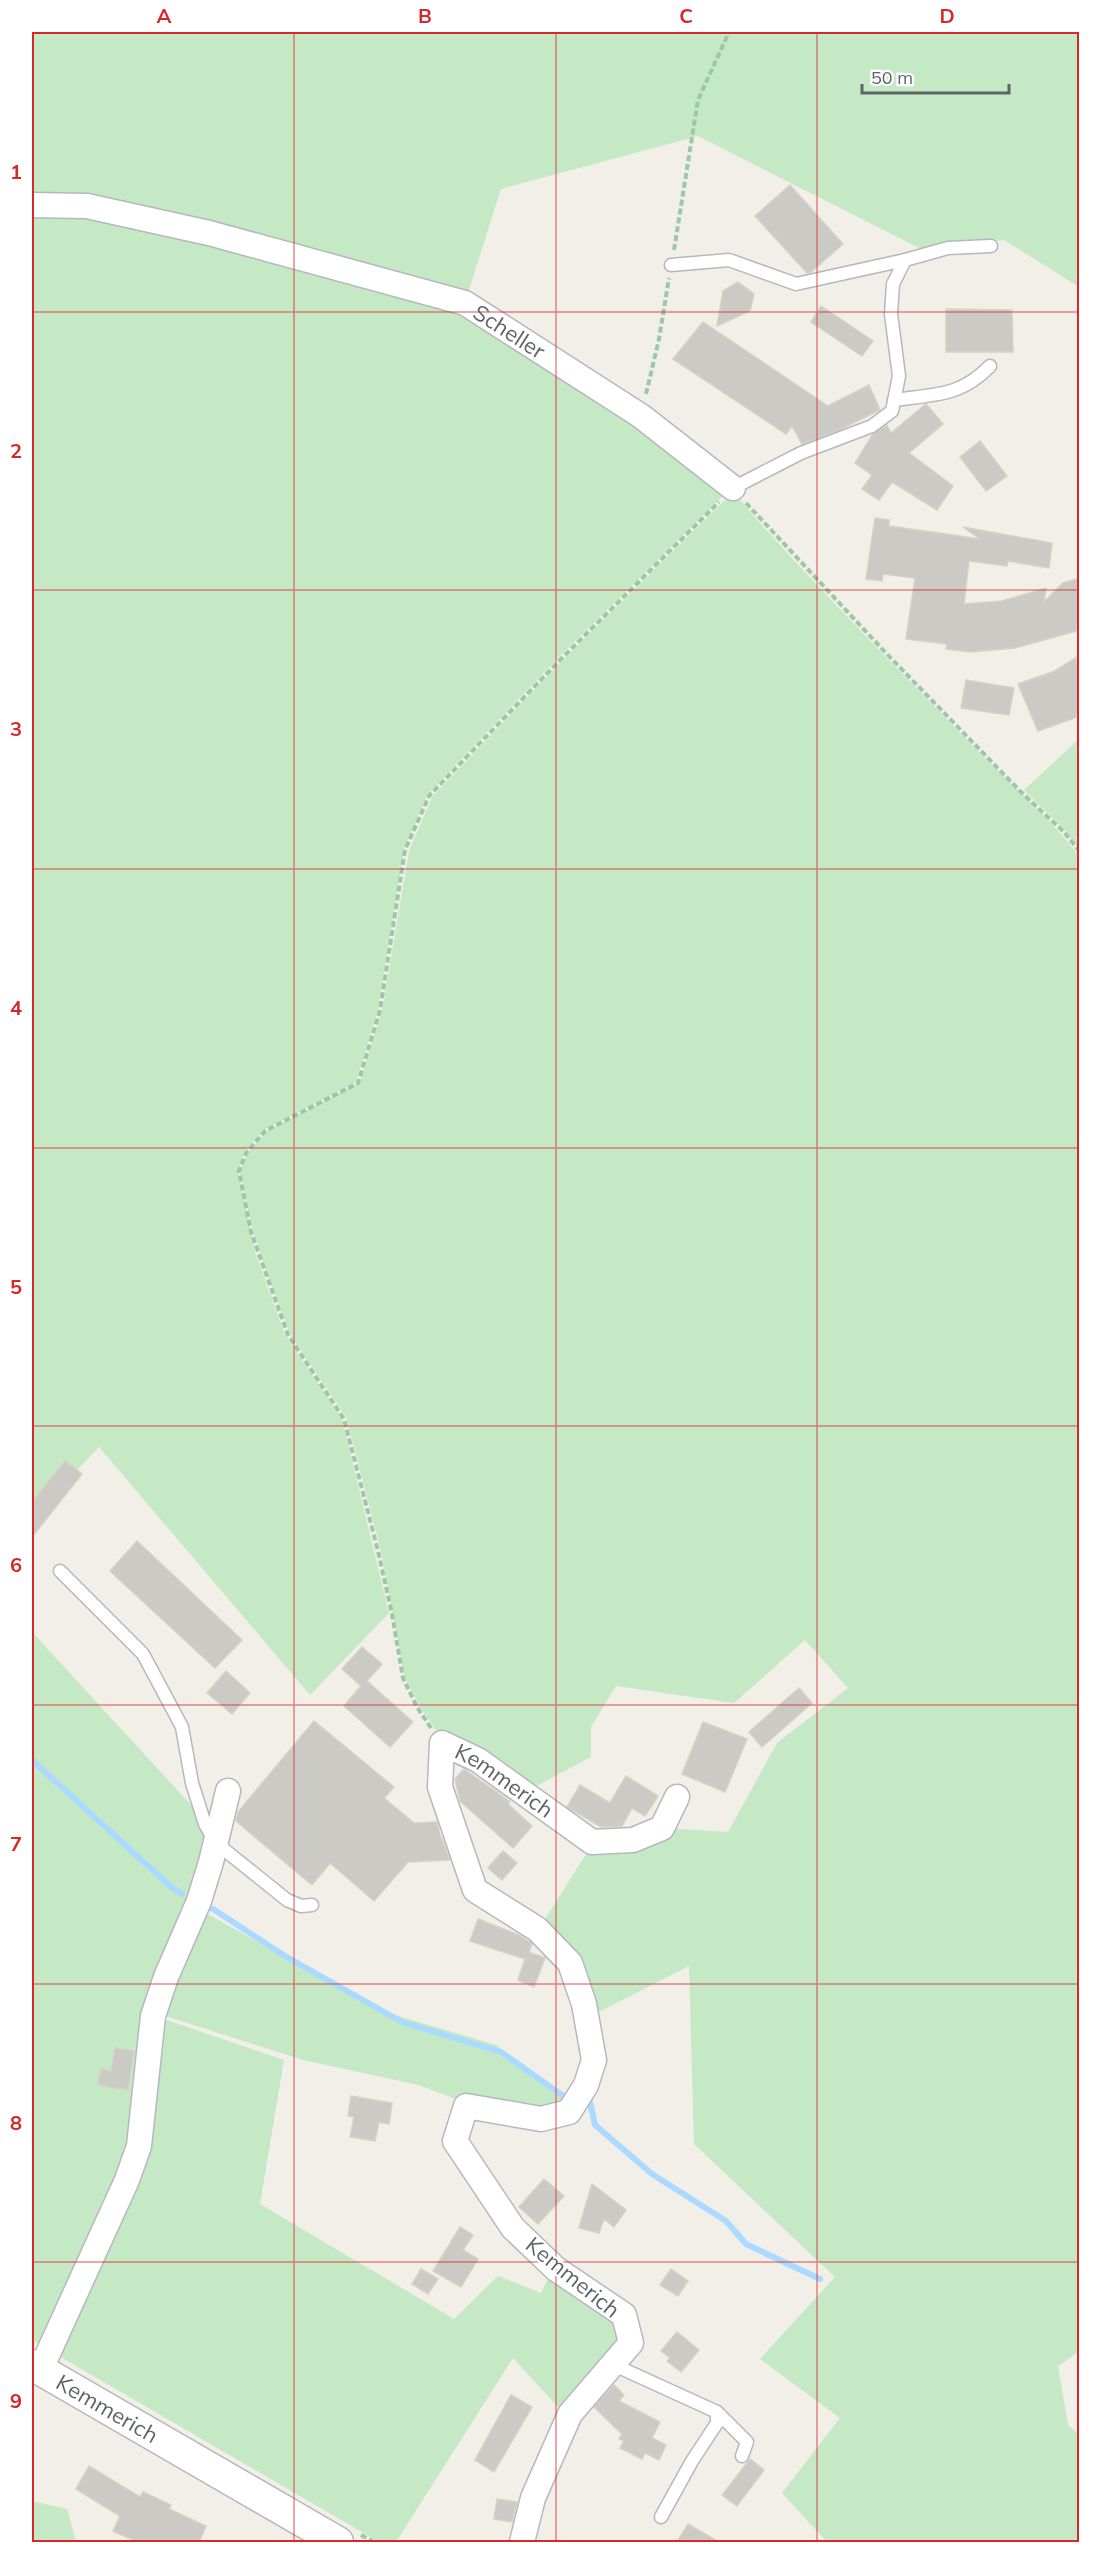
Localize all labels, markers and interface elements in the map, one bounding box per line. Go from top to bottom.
text: A [157,3,172,28]
text: B [418,3,432,28]
text: C [679,3,693,28]
text: D [939,3,955,28]
scale bar [862,57,1009,95]
text: 50 m [871,66,913,89]
text: 1 [10,159,22,184]
street label: Scheller [468,298,551,365]
text: 2 [10,438,22,463]
text: 3 [10,716,22,741]
text: 4 [10,995,22,1020]
text: 5 [10,1274,22,1299]
text: 6 [10,1552,22,1577]
street label: Kemmerich [451,1737,559,1824]
text: 7 [10,1831,22,1856]
text: 8 [10,2110,22,2135]
street label: Kemmerich [520,2230,626,2324]
street label: Kemmerich [51,2368,163,2449]
text: 9 [10,2388,22,2413]

